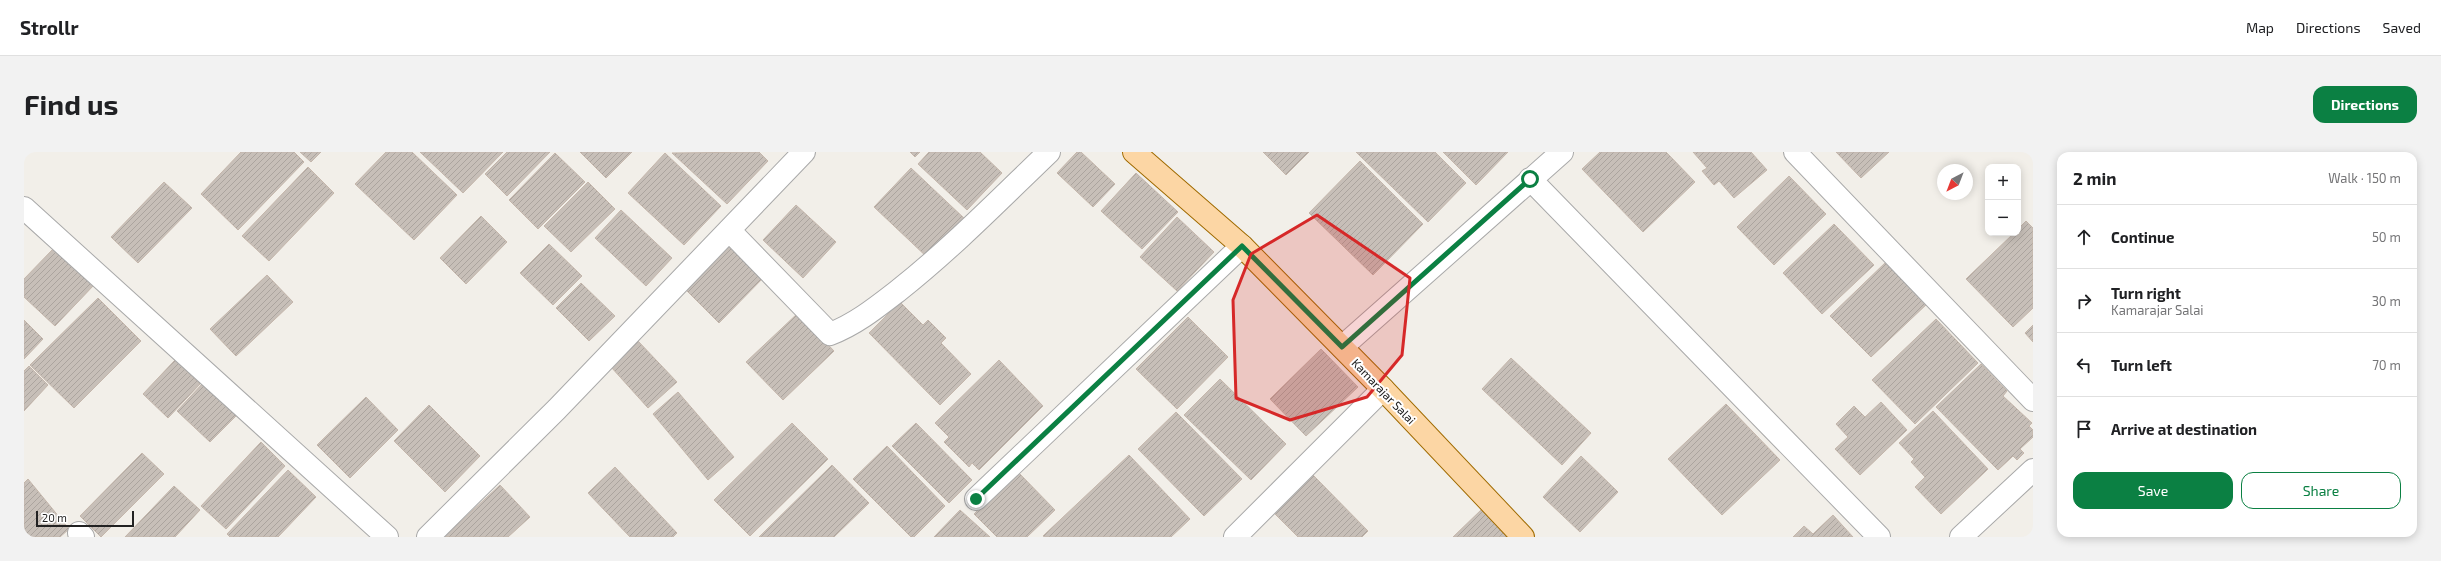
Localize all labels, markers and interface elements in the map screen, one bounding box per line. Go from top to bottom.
text: Strollr [20,16,79,39]
text: Map [2246,19,2274,36]
text: Directions [2296,19,2361,36]
text: Saved [2383,19,2421,36]
button: Directions [2313,86,2417,123]
text: Find us [24,87,118,121]
north arrow [1937,164,1973,200]
map controls [1985,164,2021,236]
button: + [1985,164,2021,200]
text: 2 min [2073,168,2116,188]
route start [1521,170,1539,188]
text: Walk · 150 m [2328,170,2401,186]
button: − [1985,200,2021,236]
icon: ahead [2073,226,2095,248]
text: Continue [2111,228,2174,246]
text: 50 m [2372,229,2401,245]
text: Turn right [2111,284,2181,302]
icon: right [2073,290,2095,312]
text: 30 m [2372,293,2401,309]
text: Kamarajar Salai [2111,302,2204,318]
icon: left [2073,354,2095,376]
street label: Kamarajar Salai [1349,355,1419,427]
text: Turn left [2111,356,2172,374]
text: 70 m [2372,357,2401,373]
icon: arrive [2073,418,2095,440]
text: Arrive at destination [2111,420,2257,438]
button: Save [2073,472,2233,509]
button: Share [2241,472,2401,509]
route end [967,490,985,508]
scale bar [36,509,134,528]
text: 20 m [42,511,67,524]

